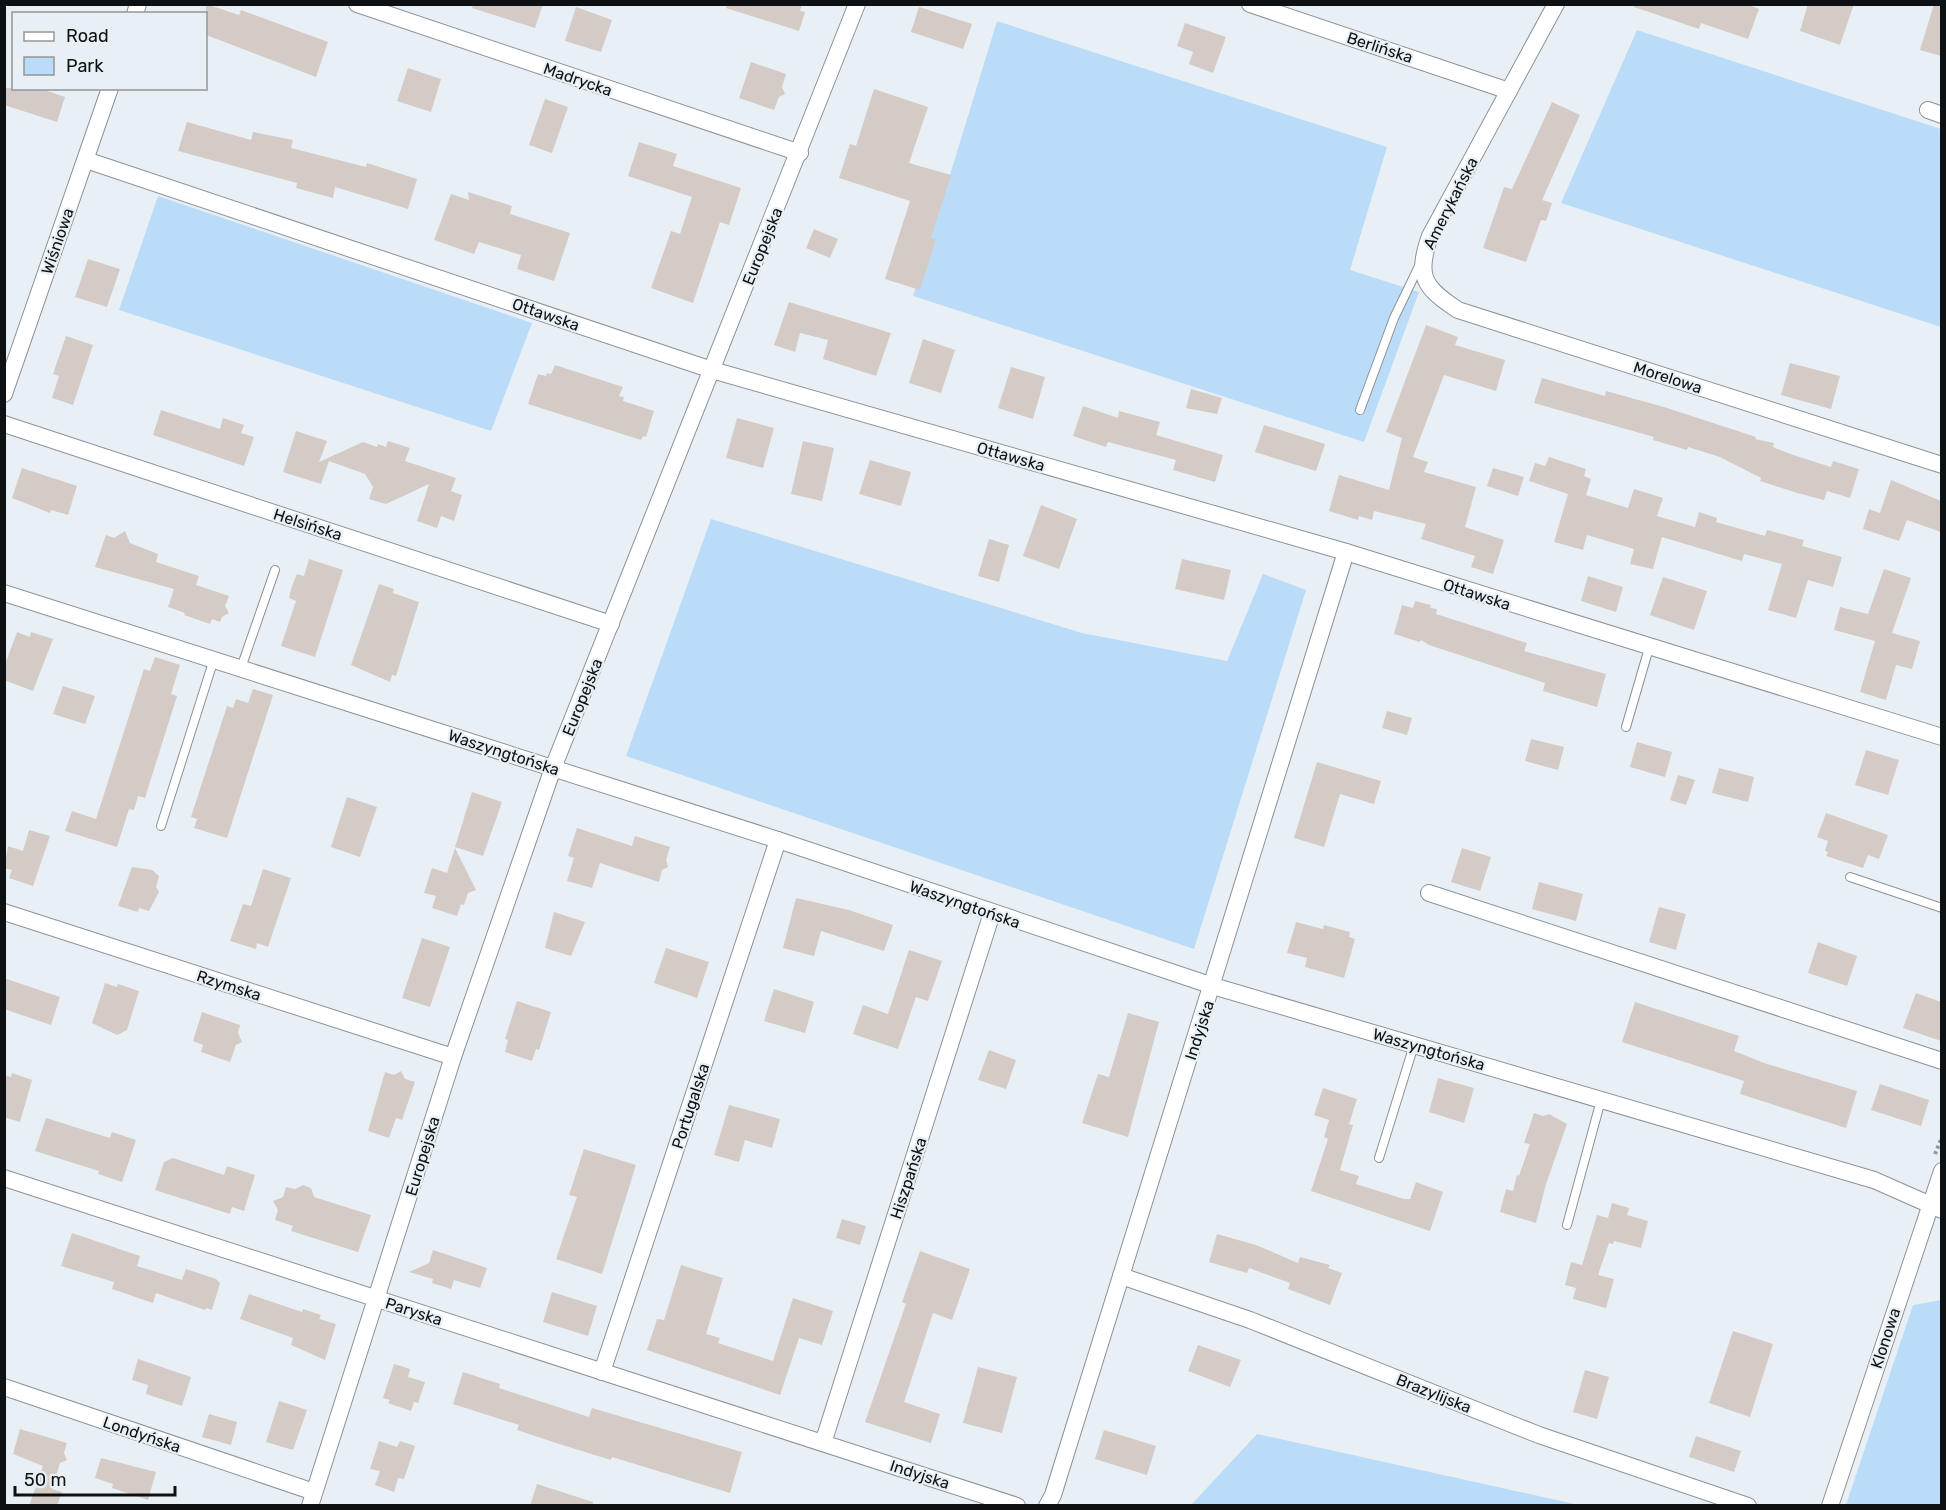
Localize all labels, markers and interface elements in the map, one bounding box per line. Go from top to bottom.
legend [12,12,207,90]
text: Road [66,25,109,47]
street label: Berlińska [1344,28,1415,67]
text: Park [66,55,104,77]
street label: Madrycka [541,59,615,100]
street label: Amerykańska [1419,154,1482,252]
street label: Europejska [738,205,787,288]
street label: Wiśniowa [37,206,78,277]
street label: Ottawska [510,294,582,335]
street label: Morelowa [1631,357,1705,397]
street label: Ottawska [975,438,1047,475]
street label: Helsińska [271,504,345,544]
street label: Ottawska [1441,575,1513,614]
street label: Europejska [558,656,607,739]
street label: Waszyngtońska [446,726,562,779]
street label: Waszyngtońska [907,877,1023,932]
street label: Rzymska [194,966,264,1005]
street label: Indyjska [1181,998,1218,1062]
street label: Waszyngtońska [1371,1024,1487,1075]
street label: Portugalska [668,1061,713,1151]
street label: Europejska [401,1114,444,1198]
street label: Hiszpańska [886,1135,931,1221]
street label: Paryska [383,1293,445,1330]
street label: Klonowa [1867,1305,1904,1371]
street label: Brazylijska [1393,1370,1474,1417]
street label: Londyńska [101,1412,183,1457]
street label: Indyjska [888,1456,952,1493]
scale bar [15,1459,176,1497]
text: 50 m [24,1469,67,1491]

